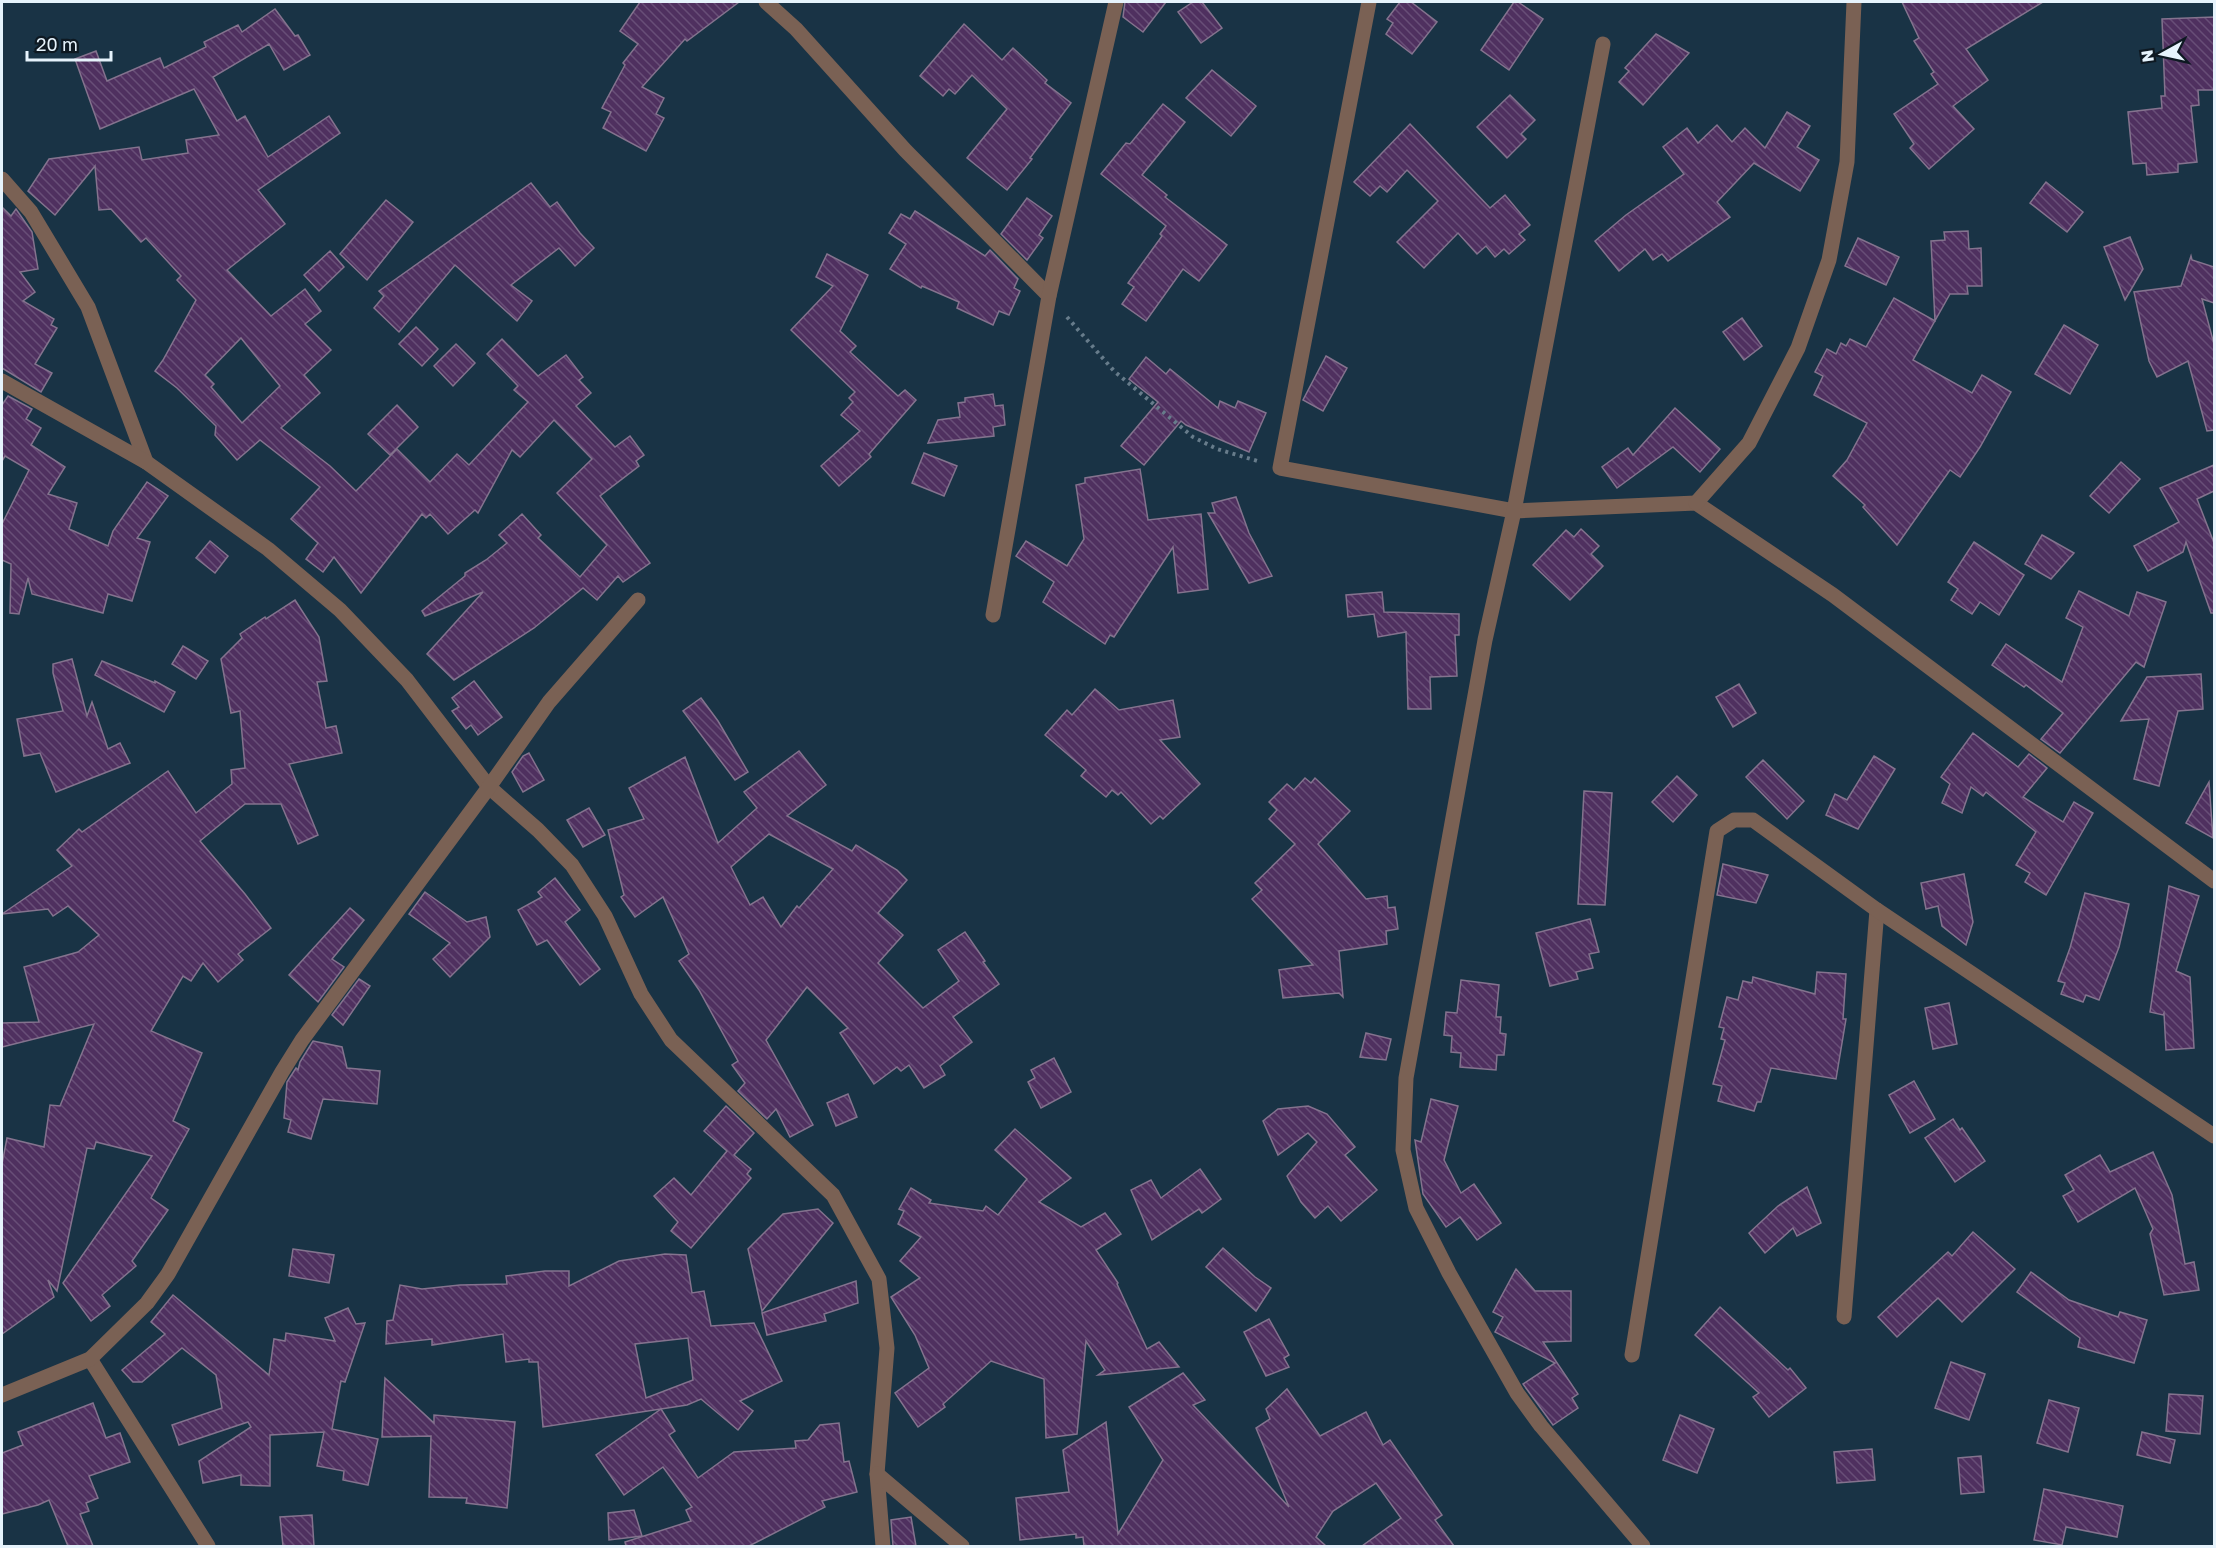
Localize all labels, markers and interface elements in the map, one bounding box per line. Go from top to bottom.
scale bar [27,24,111,62]
north arrow [2132,24,2192,84]
text: 20 m [36,33,78,55]
text: N [2136,49,2158,64]

